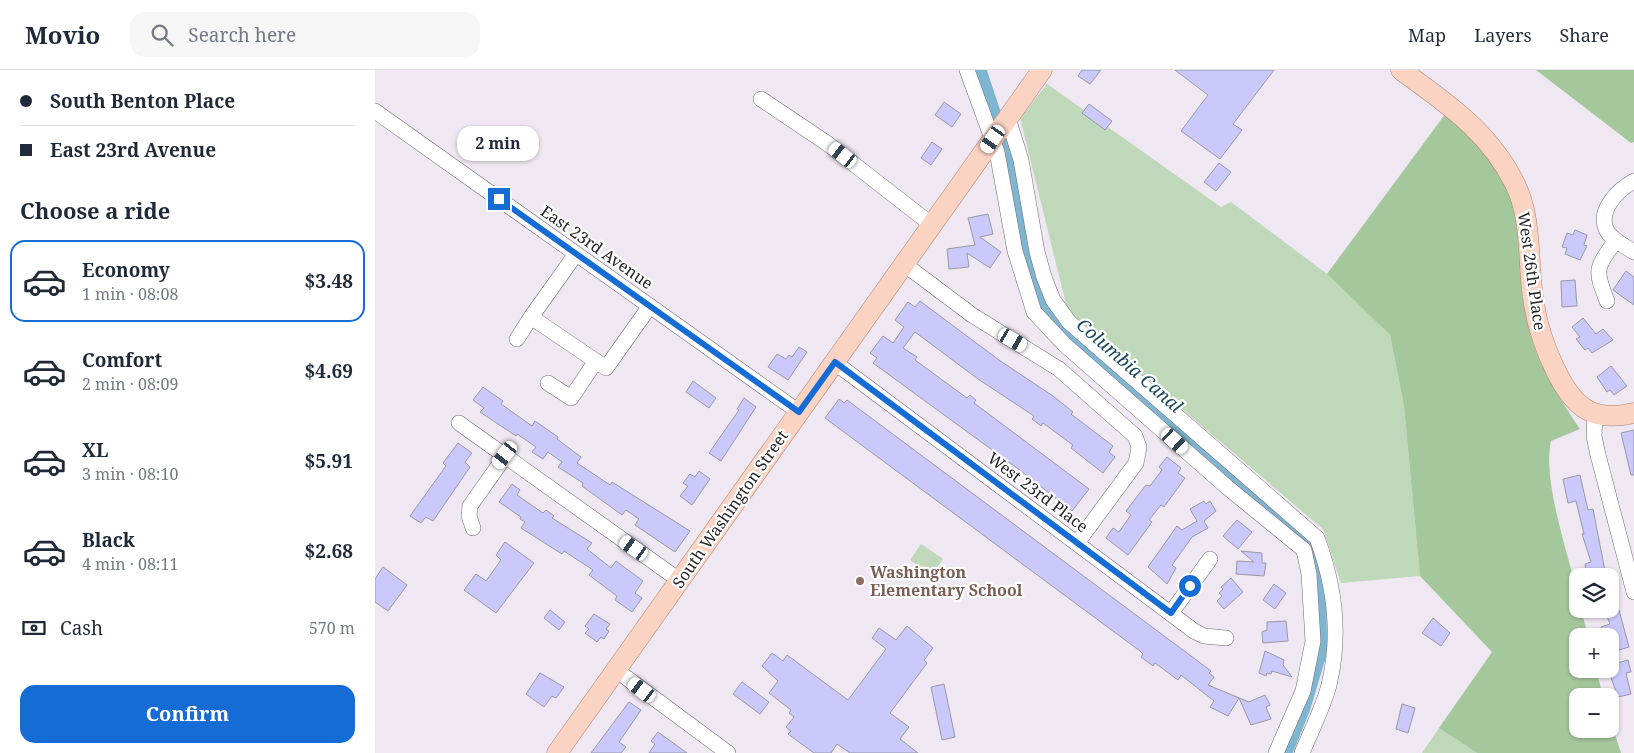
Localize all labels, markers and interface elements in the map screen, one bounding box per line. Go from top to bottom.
search box [130,12,480,57]
text: Movio [25,18,100,51]
icon: search [148,21,176,49]
text: Search here [188,22,296,48]
text: Map [1408,23,1446,47]
text: Layers [1474,23,1532,47]
text: Share [1560,23,1609,47]
text: South Benton Place [50,88,235,114]
car [978,122,1007,156]
callout: 2 min [458,126,540,162]
text: 2 min [475,132,521,154]
text: East 23rd Avenue [50,137,216,163]
car [826,140,859,170]
route end [488,188,510,210]
text: Choose a ride [20,195,170,225]
street label: East 23rd Avenue [536,200,658,294]
street label: West 26th Place [1513,210,1551,332]
text: Economy [82,257,170,283]
icon: car [22,259,67,304]
text: $3.48 [304,268,353,294]
text: 1 min · 08:08 [82,283,178,305]
water label: Columbia Canal [1072,312,1188,418]
car [996,326,1029,354]
text: Comfort [82,347,162,373]
icon: car [22,349,67,394]
text: $4.69 [304,358,353,384]
text: 2 min · 08:09 [82,373,178,395]
street label: South Washington Street [667,425,793,592]
car [1158,425,1191,457]
text: XL [82,437,108,463]
icon: car [22,439,67,484]
car [489,439,520,471]
street label: West 23rd Place [983,447,1093,537]
text: $5.91 [304,448,353,474]
text: 3 min · 08:10 [82,463,178,485]
text: Black [82,527,135,553]
icon: car [22,529,67,574]
car [617,533,650,563]
text: $2.68 [304,538,353,564]
text: 4 min · 08:11 [82,553,178,575]
place label: Washington Elementary School [870,561,1023,601]
map controls [1569,568,1619,738]
button: layers [1569,568,1619,618]
marker: Washington Elementary School [854,575,866,587]
route start [1179,575,1201,597]
icon: cash [20,614,48,642]
text: Cash [60,615,103,641]
text: 570 m [309,617,355,639]
button: + [1569,628,1619,678]
car [625,675,658,705]
button: Confirm [20,685,355,743]
button: − [1569,688,1619,738]

